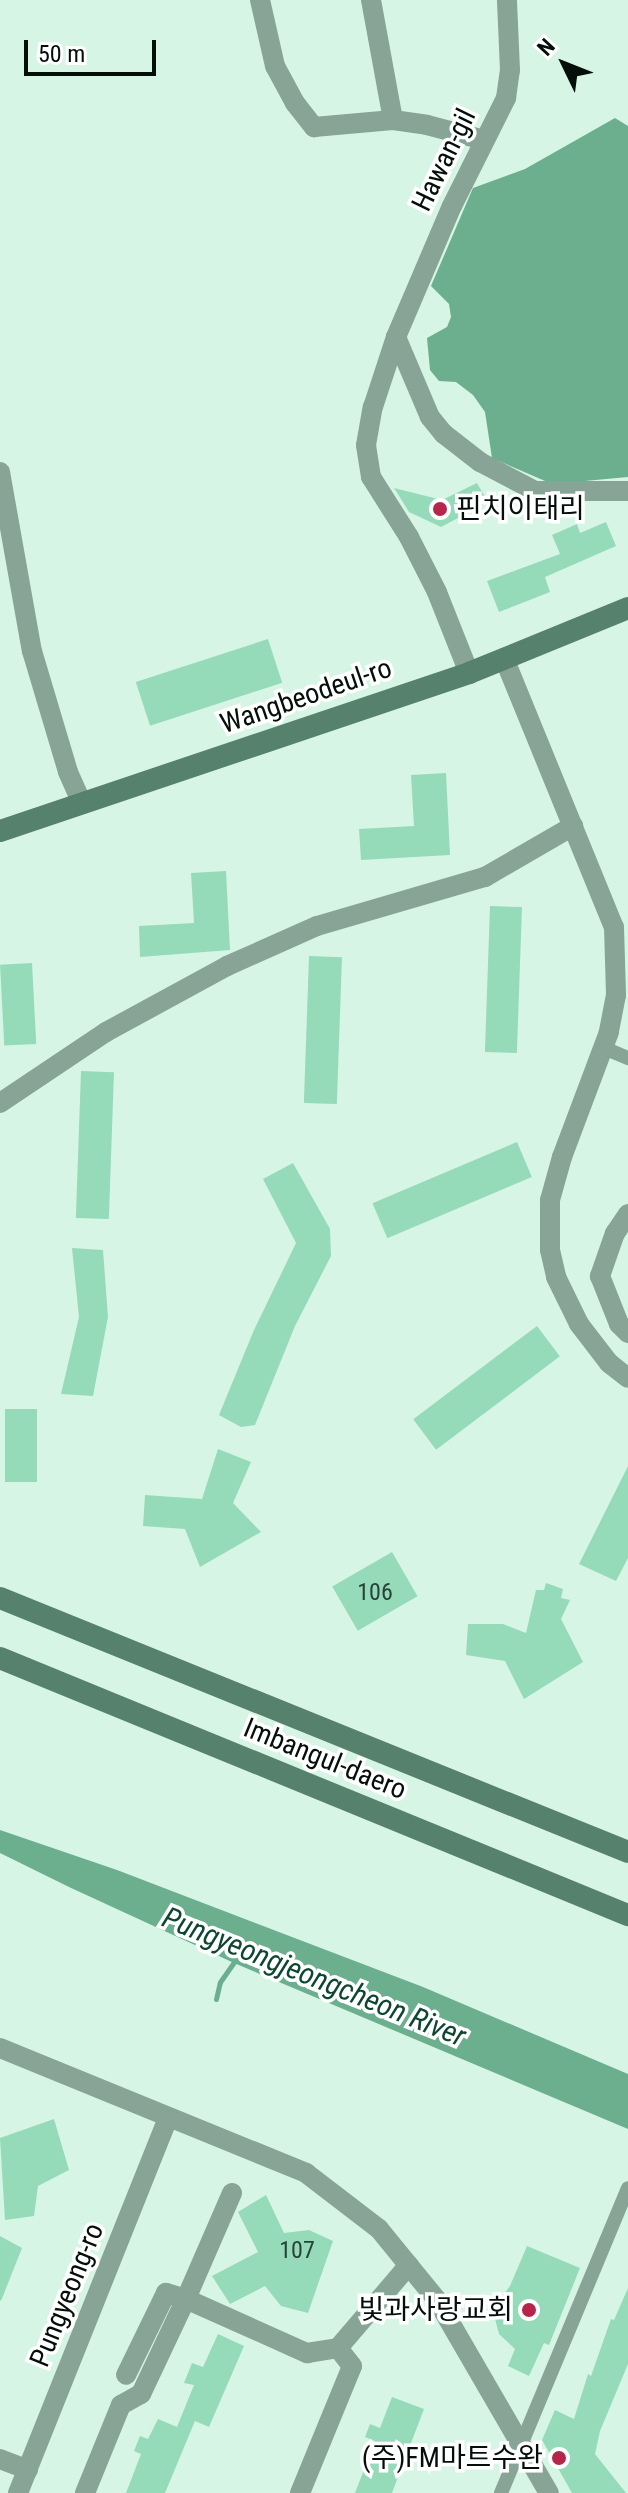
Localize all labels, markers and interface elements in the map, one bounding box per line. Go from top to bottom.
scale bar [28,24,160,74]
north arrow [524,24,604,104]
text: N [532,34,560,61]
text: 50 m [38,40,85,68]
street label: Hawan-gil [405,103,483,217]
place label: 핀치이태리 [456,492,585,526]
marker: 핀치이태리 [431,500,449,518]
street label: Wangbeodeul-ro [216,651,396,741]
house number: 106 [357,1579,393,1607]
street label: Imbangul-daero [239,1711,411,1807]
water label: Pungyeongjeongcheon River [157,1900,471,2054]
street label: Pungyeong-ro [23,2218,111,2372]
house number: 107 [279,2237,315,2265]
place label: 빛과사랑교회 [358,2293,513,2327]
marker: 빛과사랑교회 [520,2301,538,2319]
place label: (주)FM마트수완 [362,2441,543,2475]
marker: (주)FM마트수완 [550,2449,568,2467]

